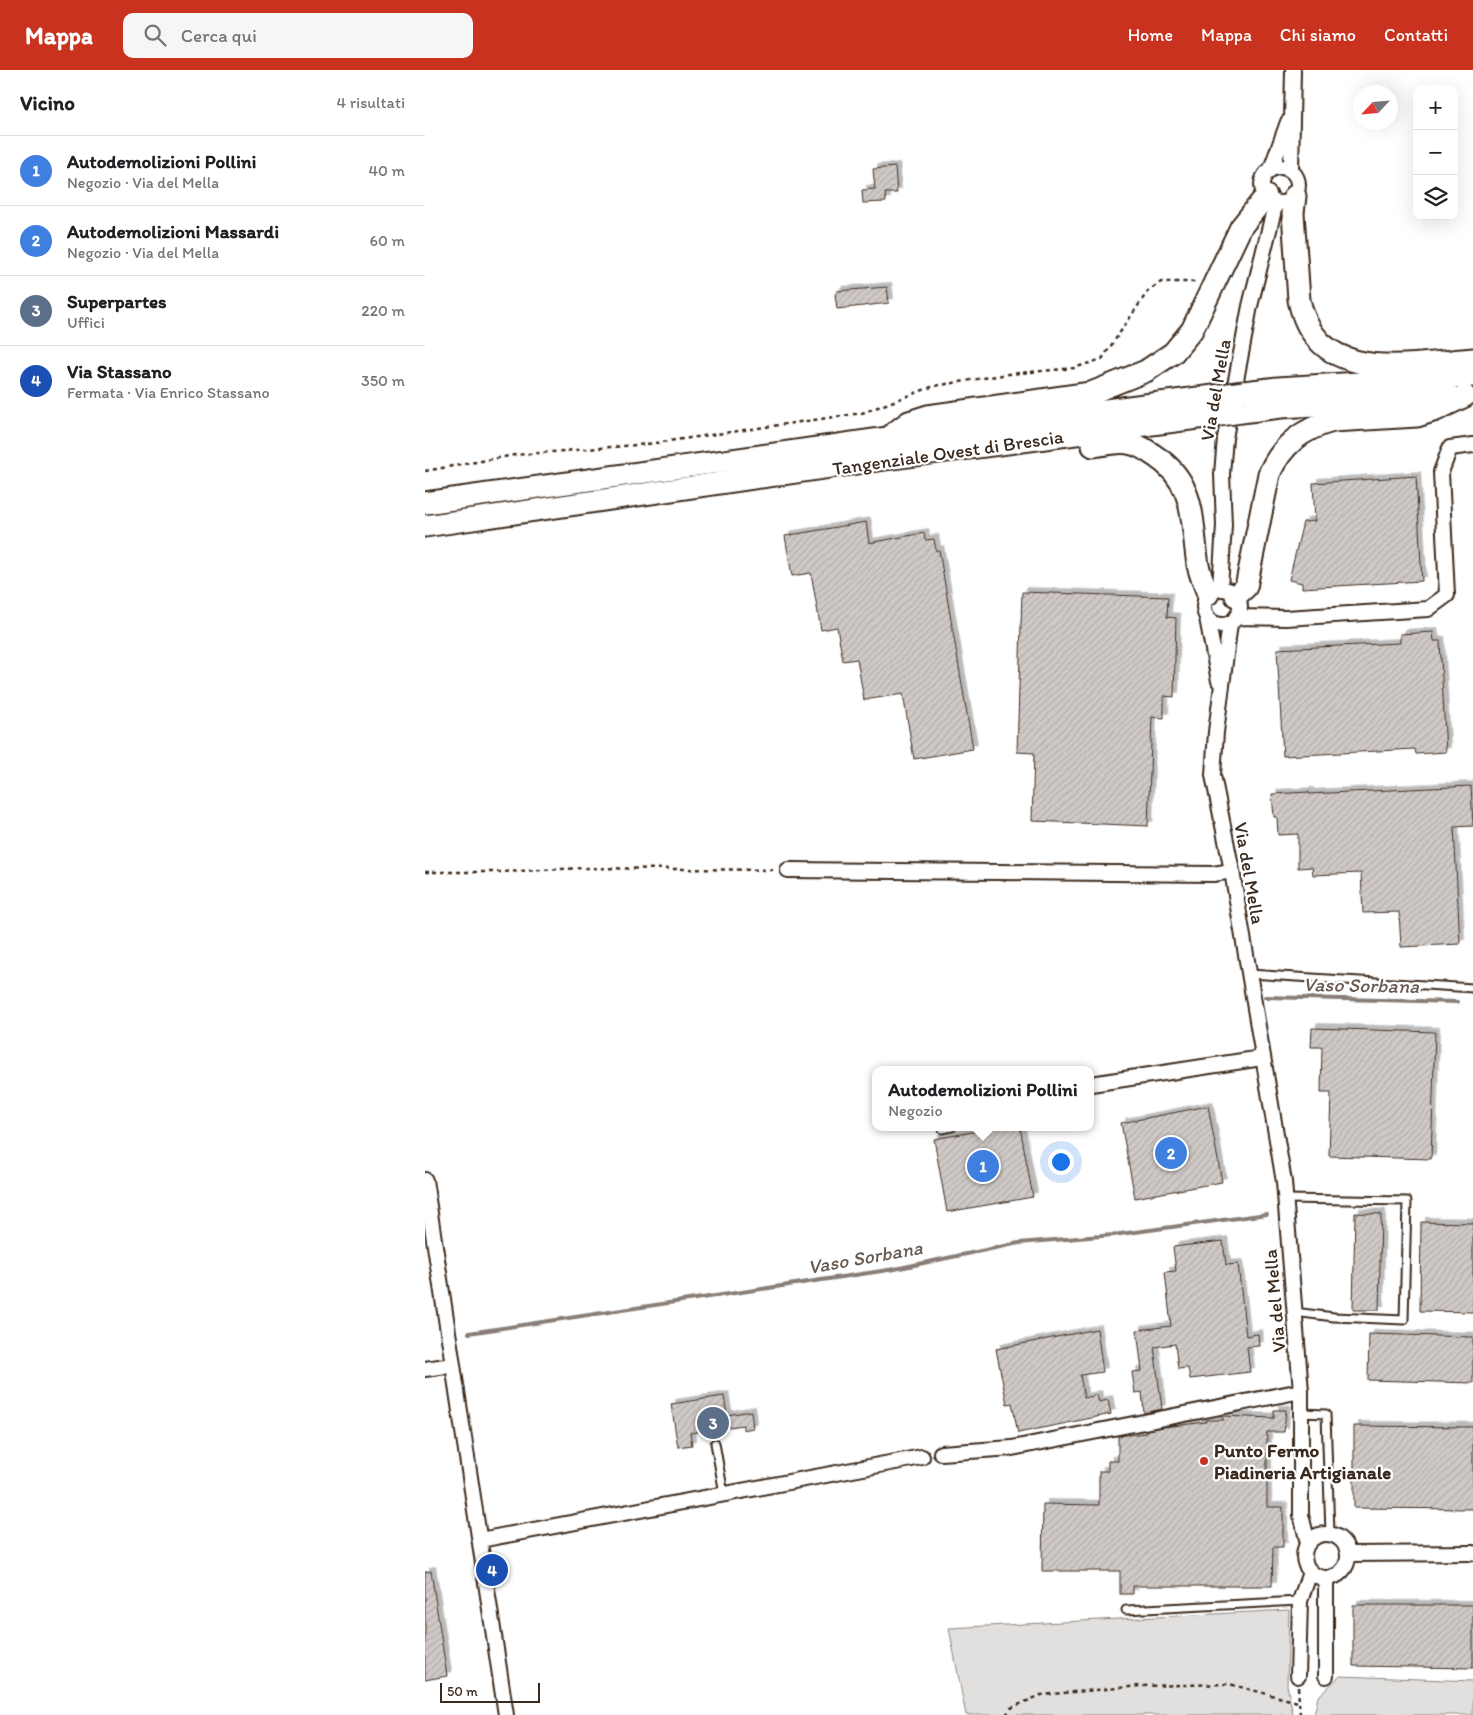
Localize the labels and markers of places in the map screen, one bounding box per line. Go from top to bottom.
pin: 2 [1155,1134,1187,1172]
pin: 1 [967,1147,999,1185]
pin: 3 [697,1404,729,1442]
place label: Punto Fermo Piadineria Artigianale [1214,1439,1391,1484]
marker: Punto Fermo Piadineria Artigianale [1198,1455,1210,1467]
pin: 4 [476,1551,508,1589]

